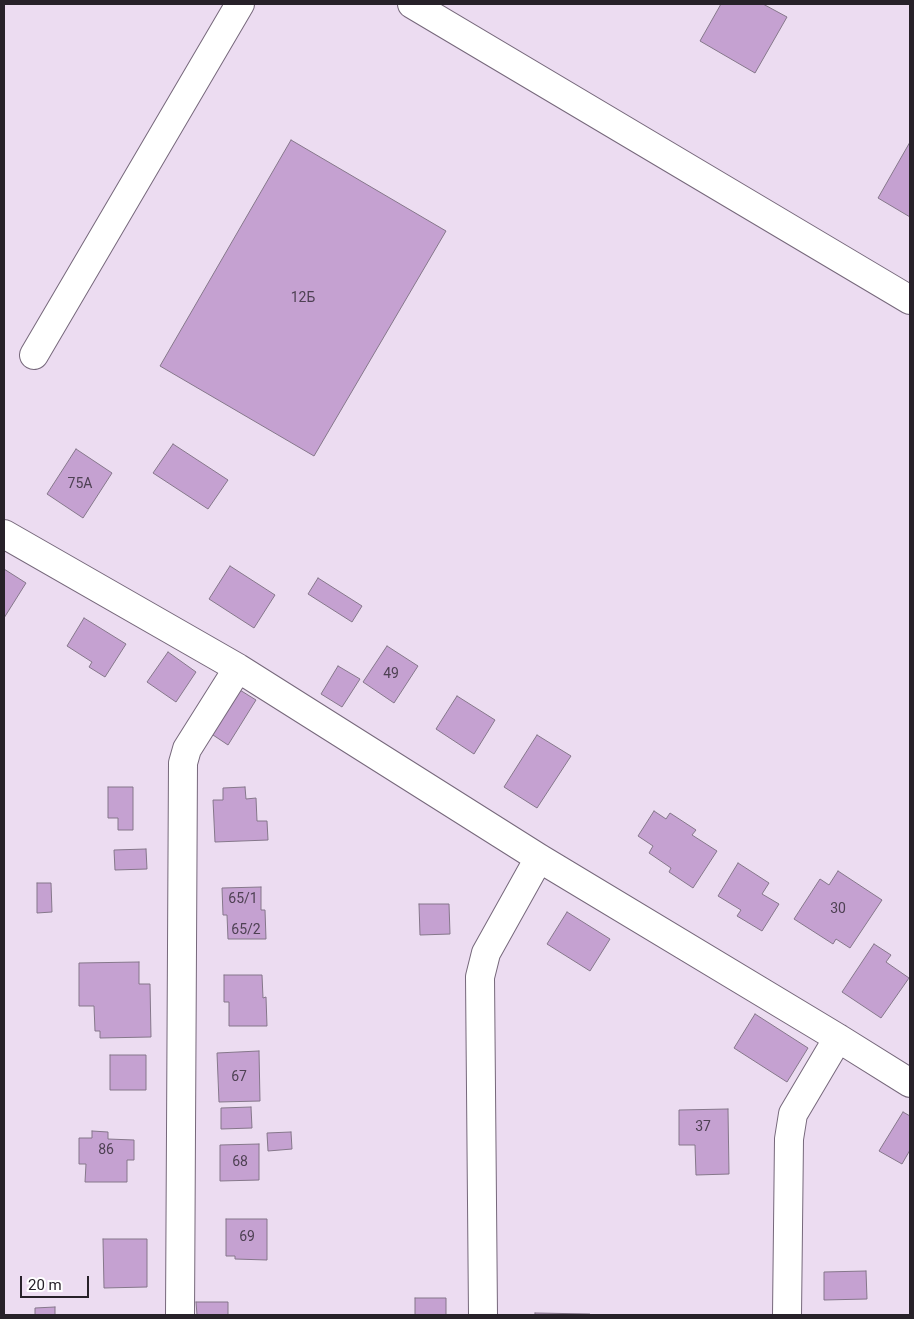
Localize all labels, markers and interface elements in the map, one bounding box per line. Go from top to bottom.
house number: 12Б [291,290,315,306]
house number: 75А [68,476,92,492]
house number: 49 [383,666,399,682]
house number: 65/1 [228,891,258,907]
house number: 30 [830,901,846,917]
house number: 65/2 [231,922,261,938]
house number: 67 [231,1069,247,1085]
house number: 37 [695,1119,711,1135]
house number: 86 [98,1142,114,1158]
house number: 68 [232,1154,248,1170]
house number: 69 [239,1229,255,1245]
scale bar [22,1266,91,1298]
text: 20 m [28,1276,62,1294]

